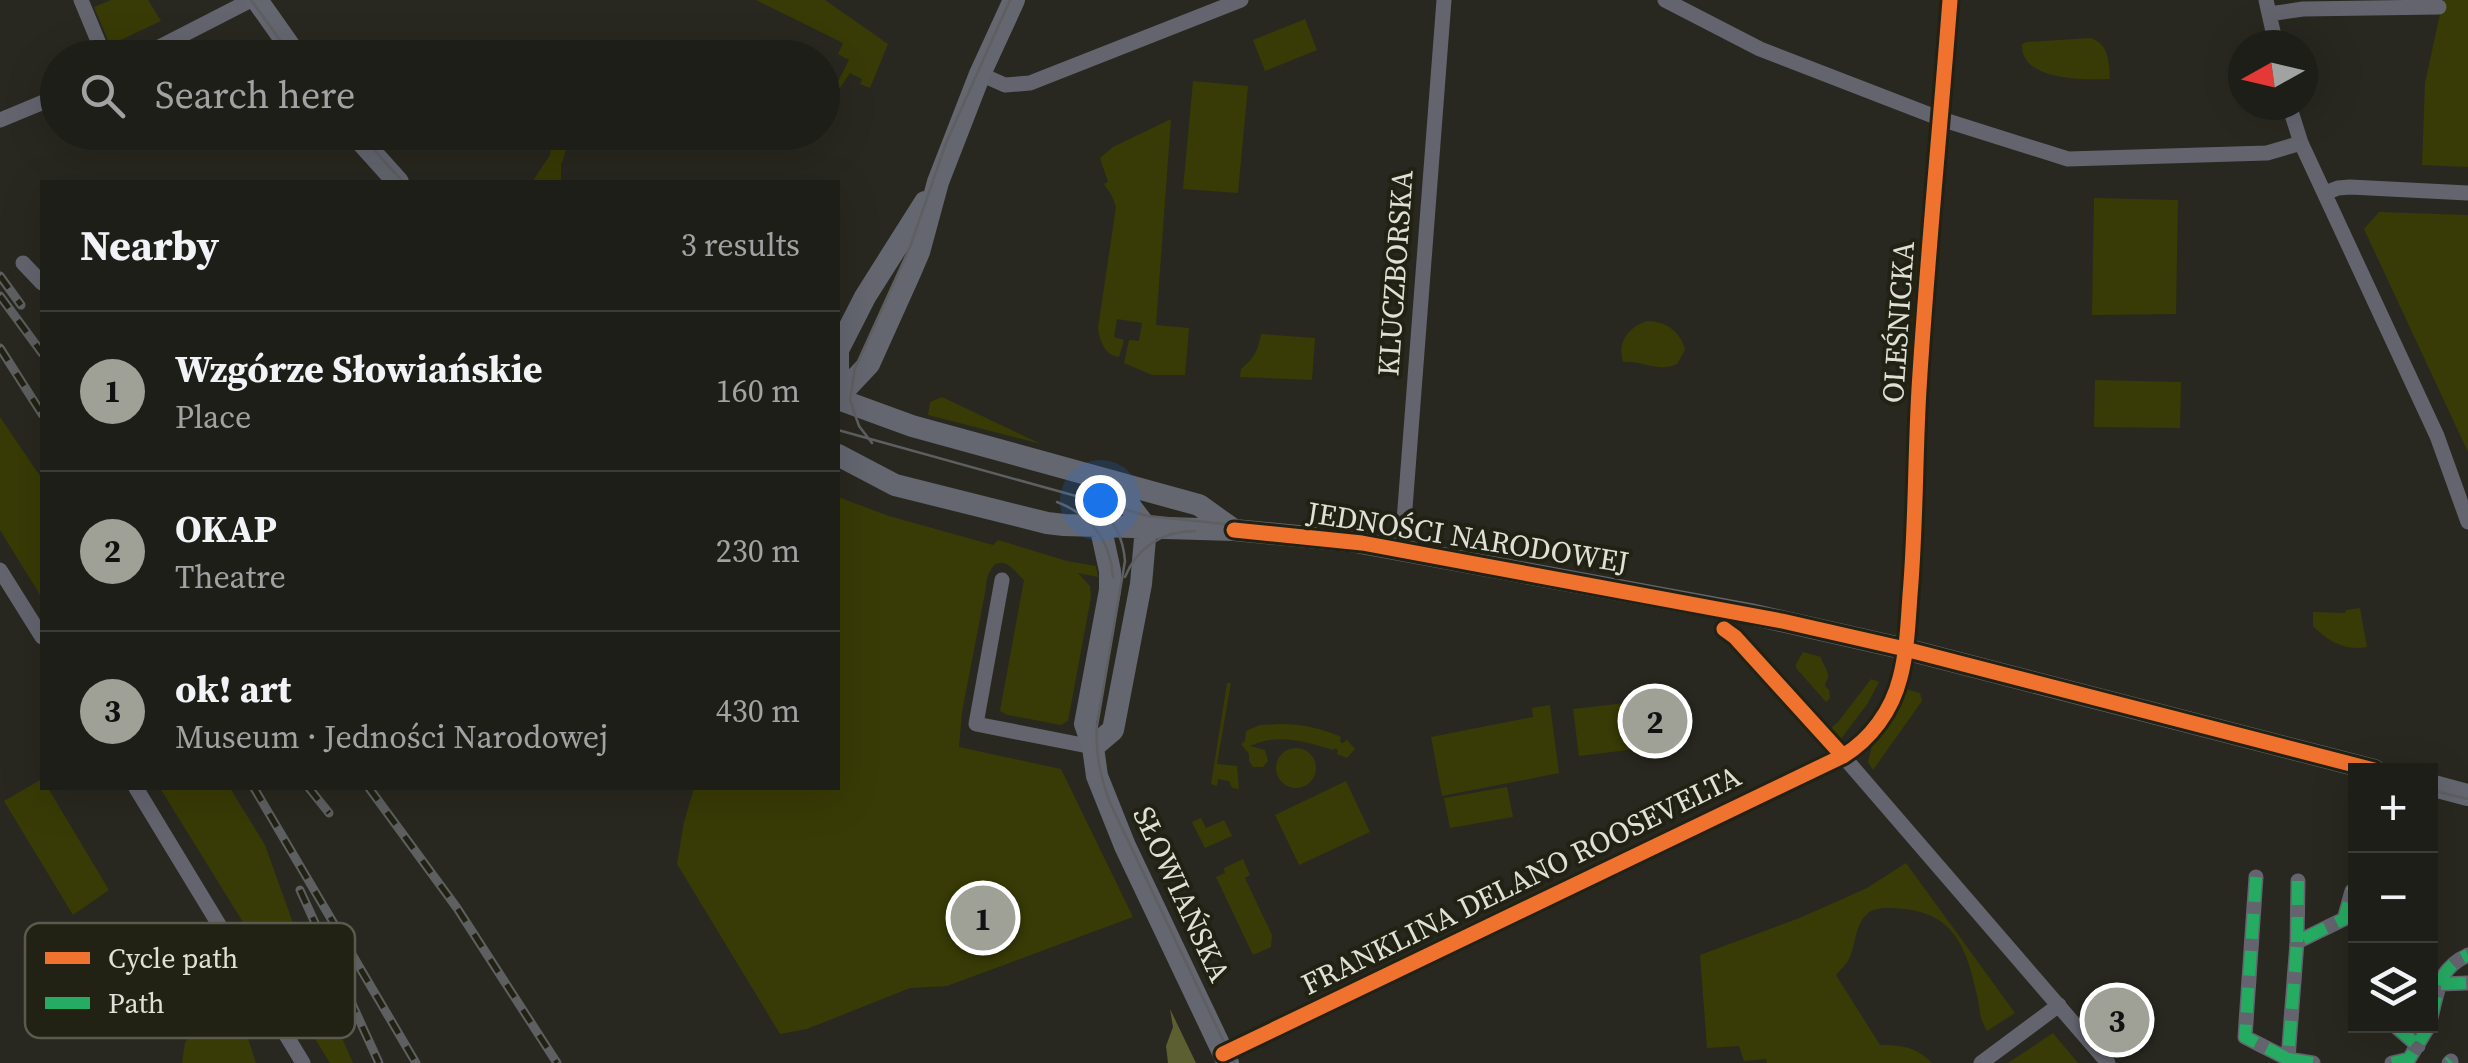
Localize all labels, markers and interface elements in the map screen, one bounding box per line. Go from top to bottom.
north arrow [2228,30,2318,120]
search box [40,40,840,150]
icon: search [75,68,130,123]
text: Search here [155,69,355,121]
street label: KLUCZBORSKA [1367,168,1423,377]
text: Nearby [80,216,219,274]
text: 3 results [681,223,800,267]
street label: OLEŚNICKA [1872,240,1924,404]
text: Wzgórze Słowiańskie [175,343,543,395]
text: 1 [104,369,121,413]
text: 160 m [716,369,800,413]
text: Place [175,395,251,439]
your location [1075,475,1126,526]
street label: JEDNOŚCI NARODOWEJ [1303,491,1632,583]
text: OKAP [175,503,277,555]
text: 2 [104,529,121,573]
text: 230 m [716,529,800,573]
text: Theatre [175,555,286,599]
text: ok! art [175,663,291,715]
pin: 2 [1622,684,1688,758]
text: 3 [104,689,121,733]
text: 430 m [716,689,800,733]
text: Museum · Jedności Narodowej [175,715,608,759]
street label: FRANKLINA DELANO ROOSEVELTA [1294,755,1748,1005]
map controls [2348,763,2438,1033]
button: + [2348,763,2438,853]
street label: SŁOWIAŃSKA [1123,800,1241,989]
button: − [2348,853,2438,943]
pin: 1 [950,880,1016,956]
legend [25,923,355,1038]
text: Cycle path [108,939,238,977]
button: layers [2348,943,2438,1033]
pin: 3 [2084,982,2150,1058]
text: Path [108,984,165,1022]

